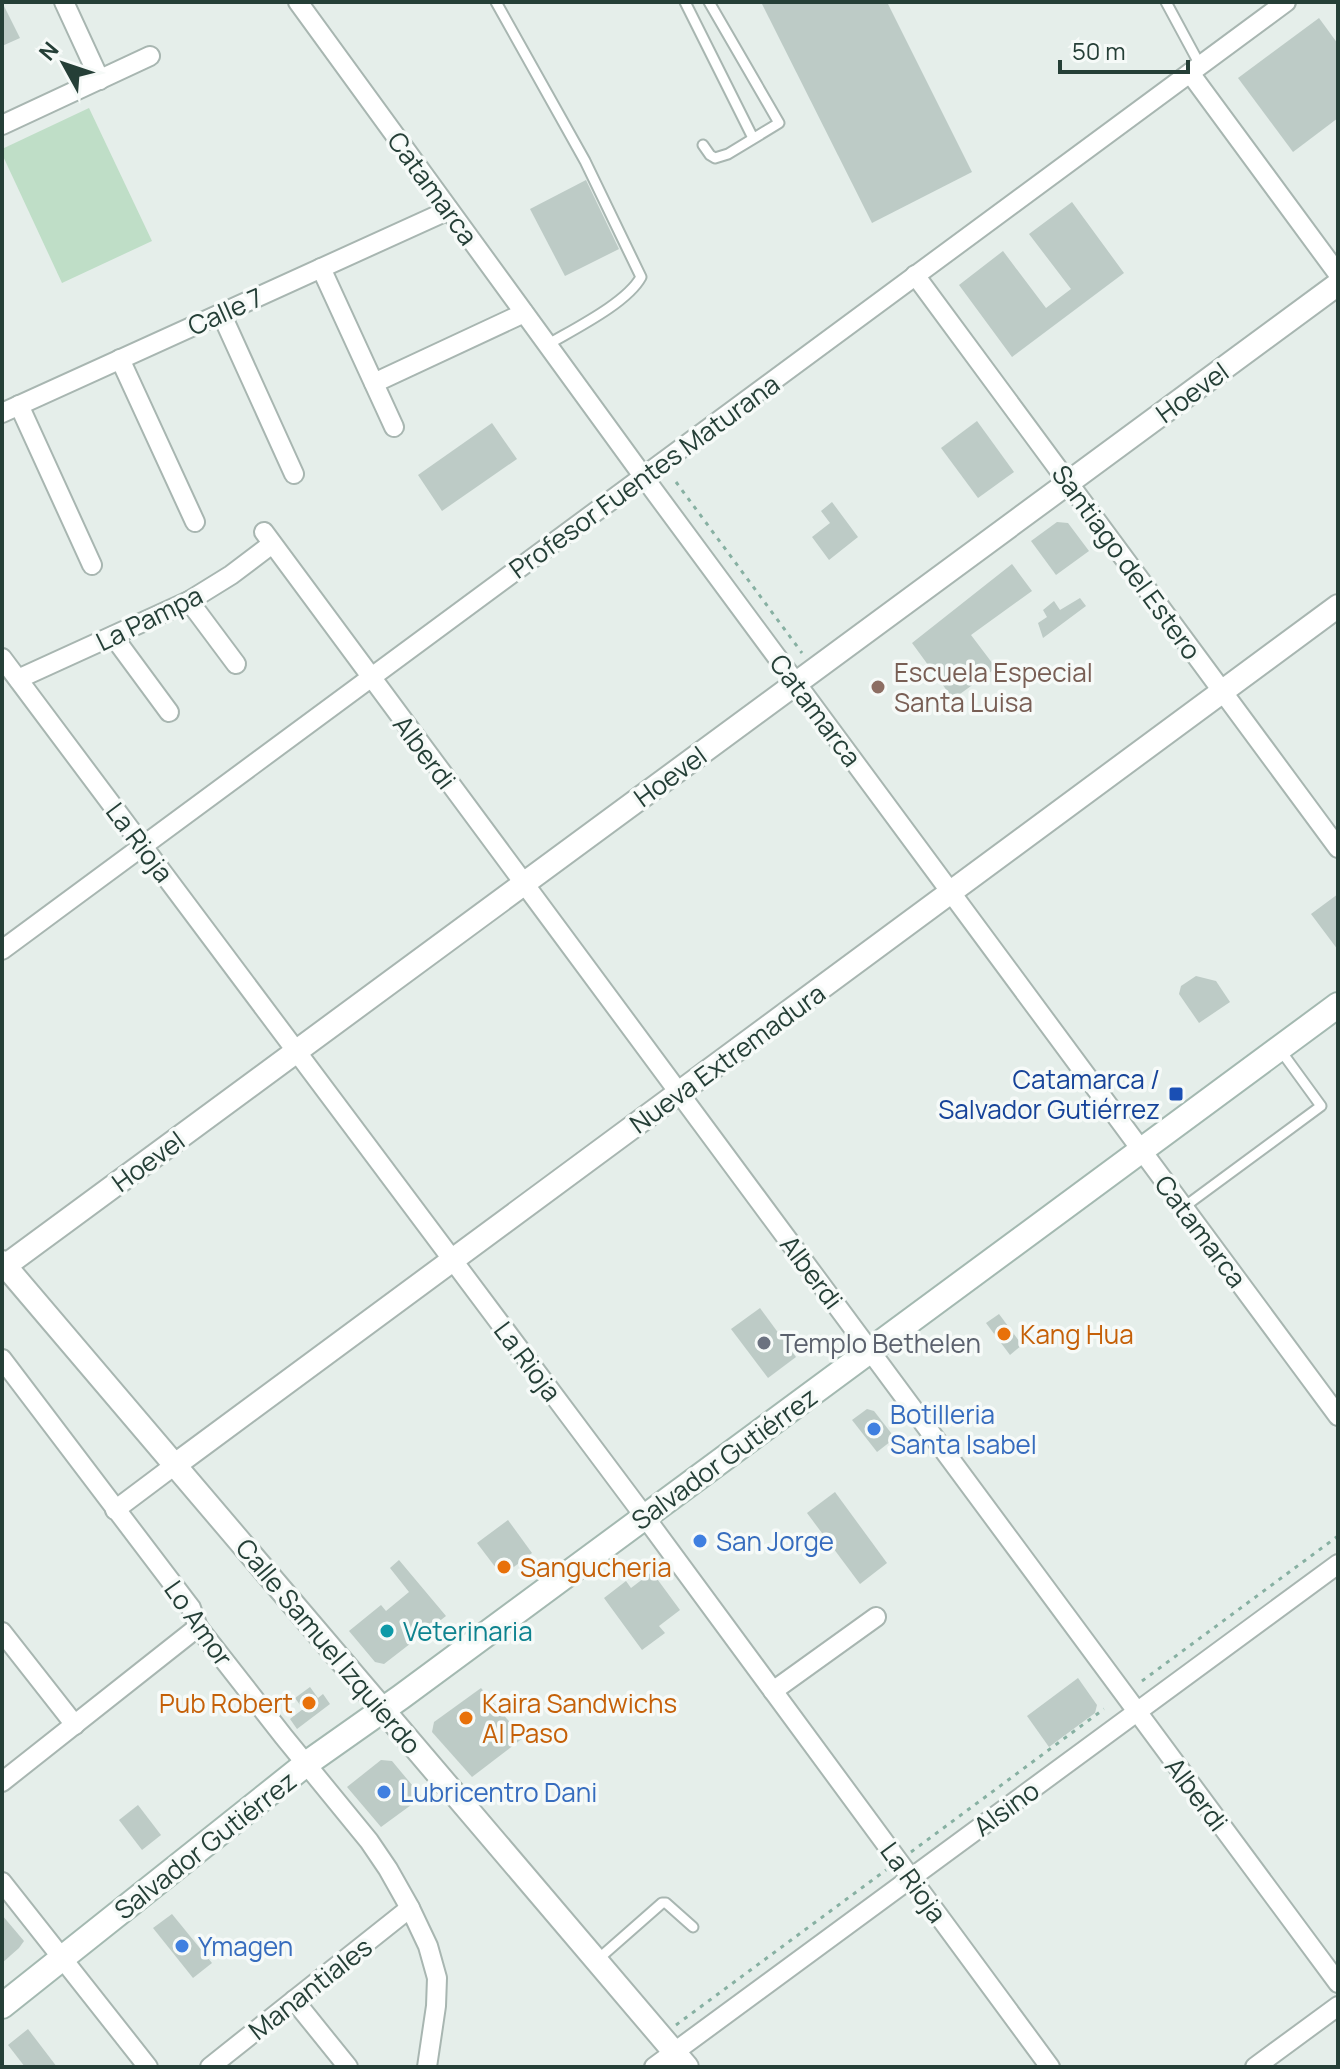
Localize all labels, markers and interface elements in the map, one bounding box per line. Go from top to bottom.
north arrow [24,24,104,104]
scale bar [1060,24,1188,74]
text: 50 m [1072,34,1126,67]
text: N [32,35,65,67]
street label: Catamarca [380,124,486,252]
street label: Calle 7 [182,279,268,343]
street label: Hoevel [1148,353,1236,431]
street label: Profesor Fuentes Maturana [502,366,786,586]
street label: Santiago del Estero [1044,457,1210,667]
street label: La Pampa [90,577,208,659]
street label: Catamarca [762,646,870,774]
place label: Escuela Especial Santa Luisa [894,654,1093,720]
marker: Escuela Especial Santa Luisa [869,678,887,696]
street label: Alberdi [385,708,465,796]
street label: Hoevel [626,737,714,815]
street label: La Rioja [98,795,182,889]
street label: Nueva Extremadura [622,975,832,1141]
place label: Catamarca / Salvador Gutiérrez [938,1061,1160,1127]
marker: Catamarca / Salvador Gutiérrez [1167,1085,1185,1103]
street label: Hoevel [104,1122,192,1200]
street label: Catamarca [1147,1167,1255,1295]
street label: Alberdi [772,1228,852,1316]
street label: La Rioja [486,1314,570,1408]
place label: Kang Hua [1020,1316,1134,1352]
place label: Templo Bethelen [780,1325,981,1361]
marker: Kang Hua [995,1325,1013,1343]
marker: Templo Bethelen [755,1334,773,1352]
street label: Salvador Gutiérrez [624,1378,824,1538]
place label: Botilleria Santa Isabel [890,1396,1037,1462]
marker: Botilleria Santa Isabel [865,1420,883,1438]
place label: San Jorge [716,1523,834,1559]
street label: Calle Samuel Izquierdo [228,1531,430,1761]
marker: San Jorge [691,1532,709,1550]
place label: Sangucheria [520,1549,672,1585]
marker: Sangucheria [495,1558,513,1576]
street label: Lo Amor [156,1573,242,1673]
place label: Veterinaria [403,1613,533,1649]
marker: Veterinaria [378,1622,396,1640]
place label: Pub Robert [159,1685,293,1721]
place label: Kaira Sandwichs Al Paso [482,1685,677,1751]
marker: Pub Robert [300,1694,318,1712]
marker: Kaira Sandwichs Al Paso [457,1709,475,1727]
street label: Alberdi [1157,1750,1237,1838]
street label: Salvador Gutiérrez [107,1763,303,1927]
street label: Alsino [966,1772,1046,1844]
place label: Lubricentro Dani [400,1774,597,1810]
marker: Lubricentro Dani [375,1783,393,1801]
street label: La Rioja [872,1834,956,1930]
place label: Ymagen [198,1928,293,1964]
street label: Manantiales [241,1928,379,2048]
marker: Ymagen [173,1937,191,1955]

